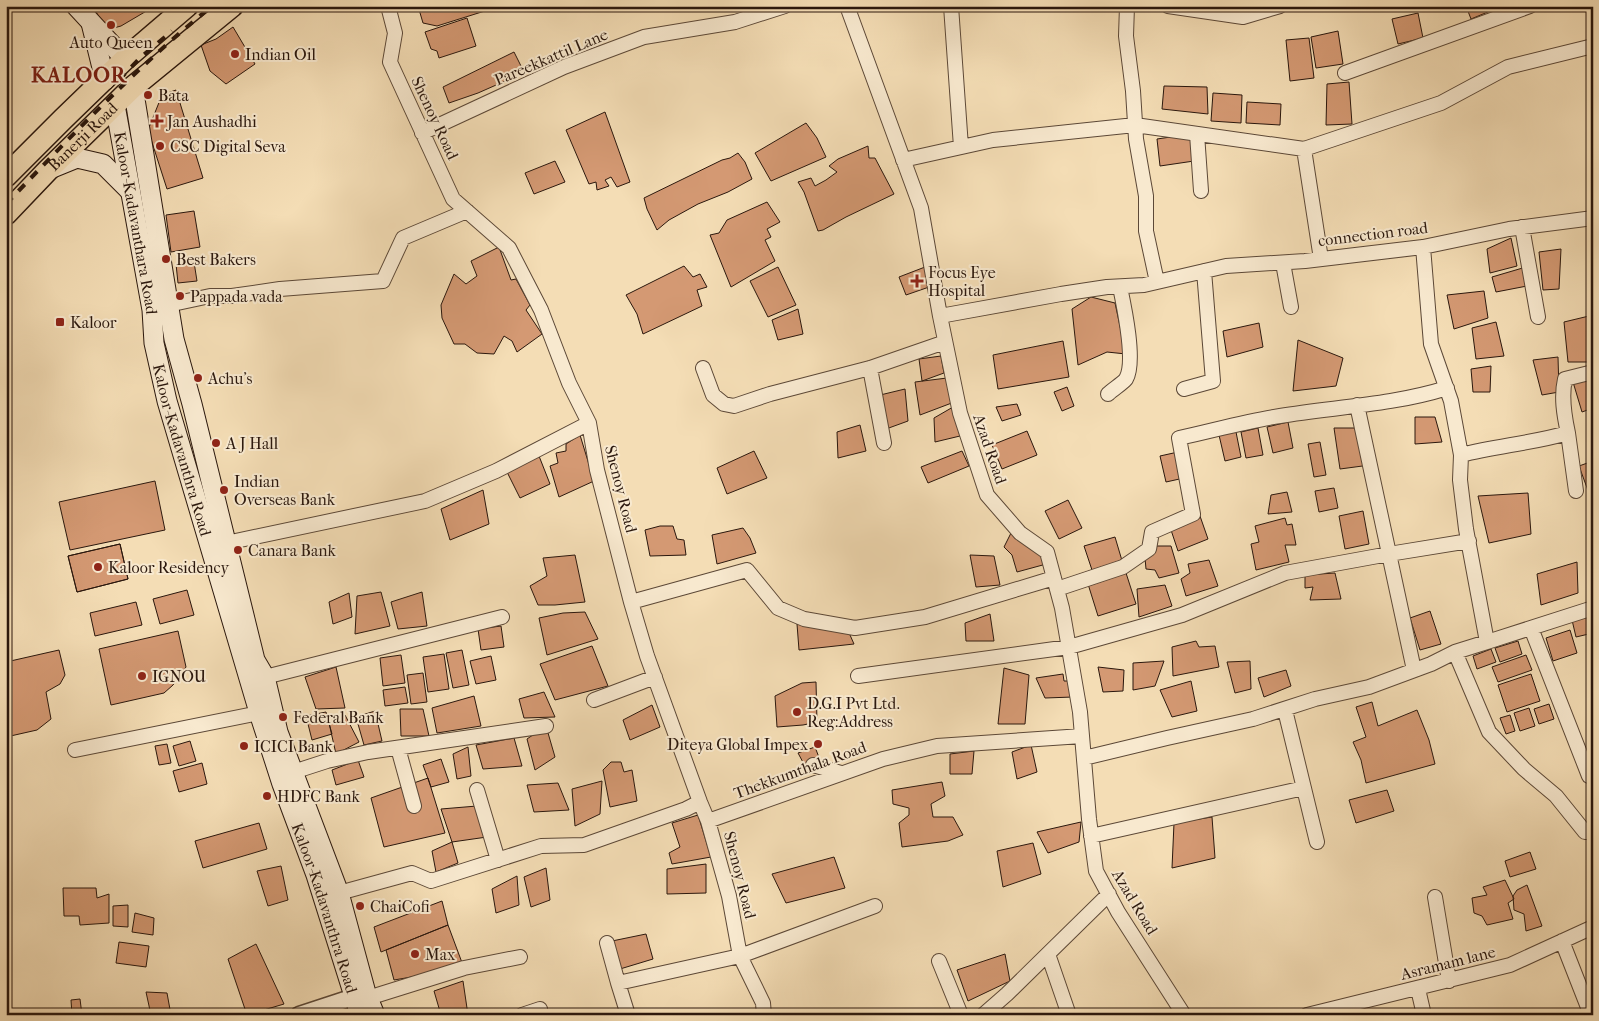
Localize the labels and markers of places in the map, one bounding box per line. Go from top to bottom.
marker: Auto Queen [105,19,117,31]
place label: Auto Queen [69,33,153,52]
place label: Indian Oil [245,45,316,64]
marker: Indian Oil [229,48,241,60]
place label: Bata [158,86,190,105]
marker: Bata [142,89,154,101]
place label: Jan Aushadhi [165,112,257,131]
marker: Jan Aushadhi [151,115,163,127]
place label: CSC Digital Seva [170,137,286,156]
marker: CSC Digital Seva [154,140,166,152]
place label: Best Bakers [176,250,256,269]
marker: Best Bakers [160,253,172,265]
place label: Focus Eye Hospital [928,263,996,300]
marker: Focus Eye Hospital [910,274,924,288]
place label: Pappada vada [190,287,283,306]
marker: Pappada vada [174,290,186,302]
place label: Kaloor [70,313,117,332]
marker: Kaloor [54,316,66,328]
place label: Achu's [207,369,253,388]
marker: Achu's [192,372,204,384]
place label: A J Hall [225,434,279,453]
marker: A J Hall [210,437,222,449]
place label: Indian Overseas Bank [234,472,336,509]
marker: Indian Overseas Bank [218,484,230,496]
place label: Canara Bank [248,541,337,560]
marker: Canara Bank [232,544,244,556]
place label: Kaloor Residency [108,558,230,577]
marker: Kaloor Residency [92,561,104,573]
place label: IGNOU [152,667,207,686]
marker: IGNOU [136,670,148,682]
place label: D.G.I Pvt Ltd. Reg:Address [807,694,900,731]
marker: D.G.I Pvt Ltd. Reg:Address [791,706,803,718]
place label: Federal Bank [293,708,384,727]
marker: Federal Bank [277,711,289,723]
place label: Diteya Global Impex [667,735,809,754]
place label: ICICI Bank [254,737,333,756]
marker: Diteya Global Impex [812,738,824,750]
marker: ICICI Bank [238,740,250,752]
place label: HDFC Bank [277,787,361,806]
marker: HDFC Bank [261,790,273,802]
place label: ChaiCofi [370,897,430,916]
marker: ChaiCofi [354,900,366,912]
place label: Max [425,945,456,964]
marker: Max [409,948,421,960]

